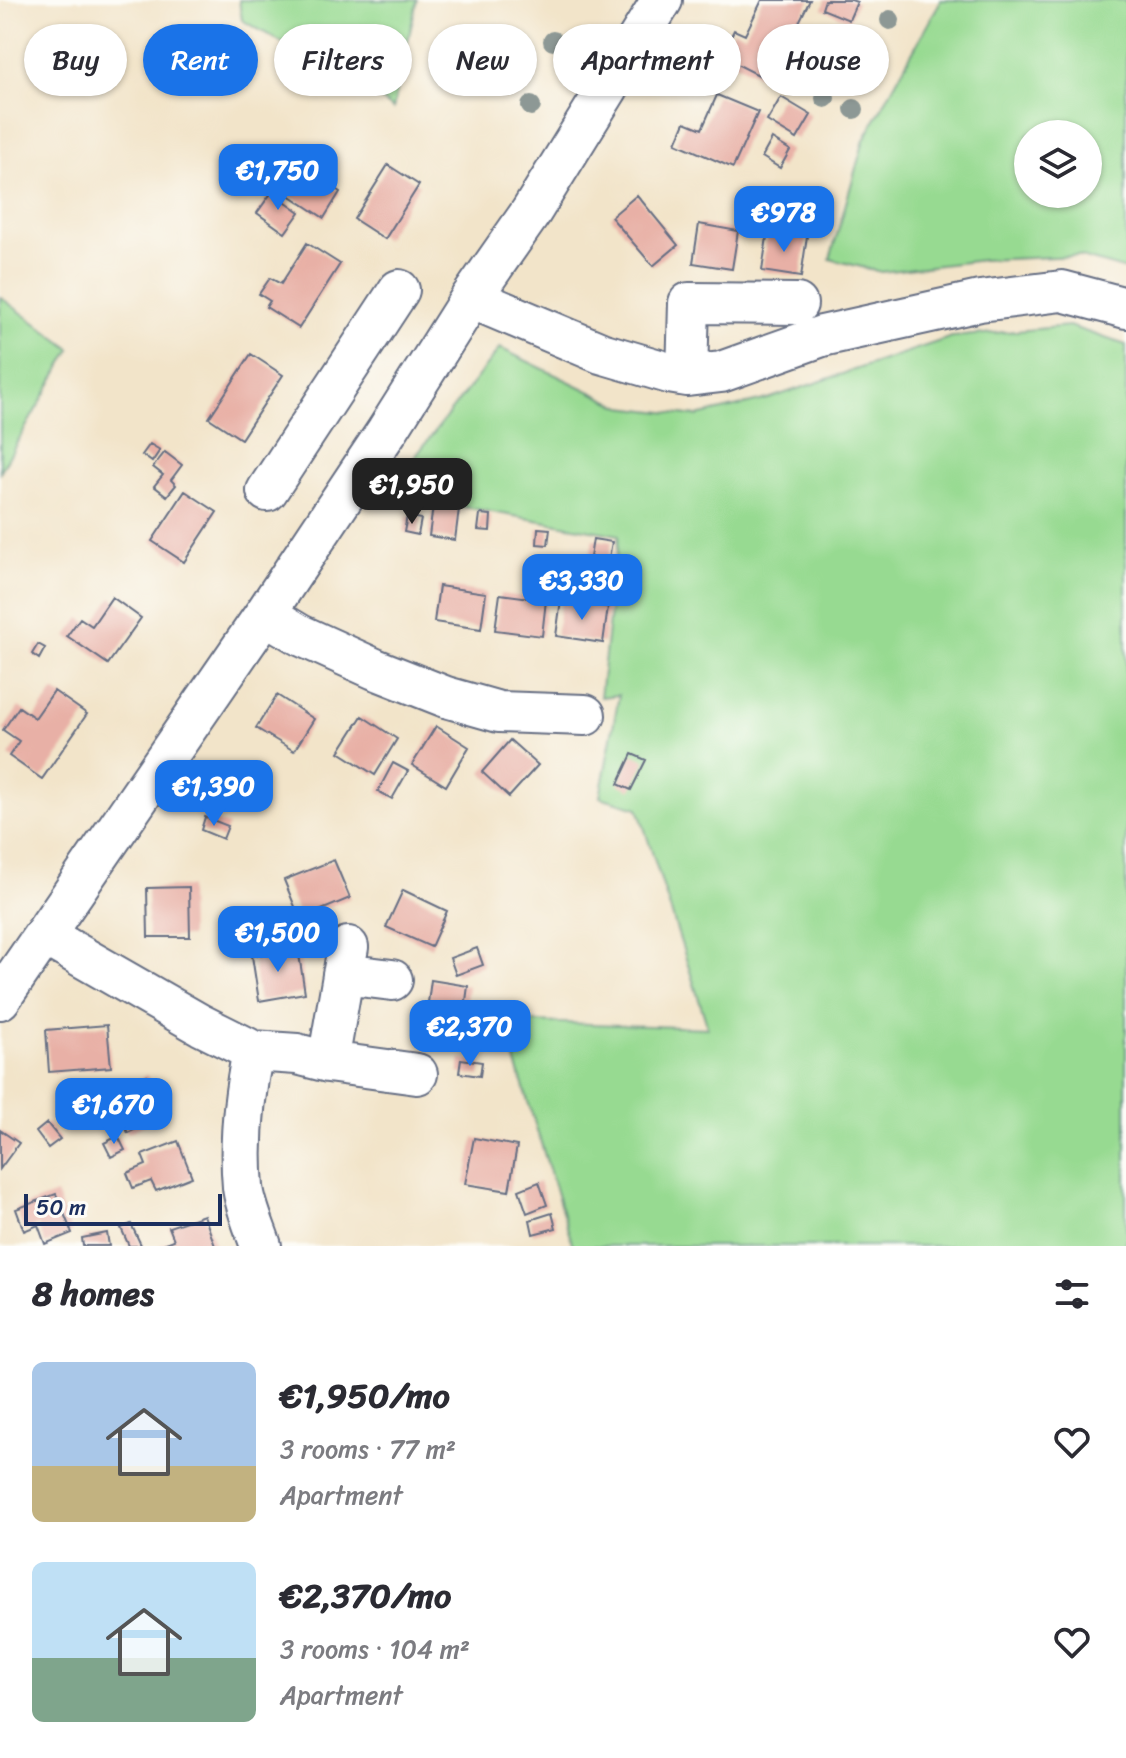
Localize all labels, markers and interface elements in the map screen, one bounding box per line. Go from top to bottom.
chip: Buy [24,24,127,96]
chip: Rent [143,24,258,96]
chip: Filters [274,24,412,96]
chip: New [428,24,537,96]
chip: Apartment [553,24,741,96]
chip: House [757,24,889,96]
map controls [1014,120,1102,208]
button: layers [1014,120,1102,208]
pin: €1,750 [213,144,343,212]
text: €1,750 [237,147,319,193]
pin: €978 [737,186,831,254]
text: €978 [752,189,816,235]
pin: €1,950 [347,458,477,526]
text: €1,950 [370,461,454,507]
pin: €3,330 [517,554,647,622]
text: €3,330 [540,557,624,603]
pin: €1,390 [149,760,279,828]
text: €1,390 [173,763,255,809]
pin: €1,500 [213,906,343,974]
text: €1,500 [236,909,320,955]
pin: €2,370 [405,1000,535,1068]
text: €2,370 [428,1003,512,1049]
pin: €1,670 [49,1078,179,1146]
text: €1,670 [73,1081,155,1127]
text: 50 m [36,1188,86,1227]
scale bar [24,1190,222,1226]
text: 8 homes [32,1264,154,1324]
icon: filters [1050,1272,1094,1316]
text: €1,950/mo [280,1366,450,1426]
icon: home [96,1394,192,1490]
icon: heart [1050,1420,1094,1464]
text: 3 rooms · 77 m² [280,1426,456,1472]
text: Apartment [280,1472,403,1518]
text: €2,370/mo [280,1566,451,1626]
icon: home [96,1594,192,1690]
icon: heart [1050,1620,1094,1664]
text: 3 rooms · 104 m² [280,1626,470,1672]
text: Apartment [280,1672,403,1718]

